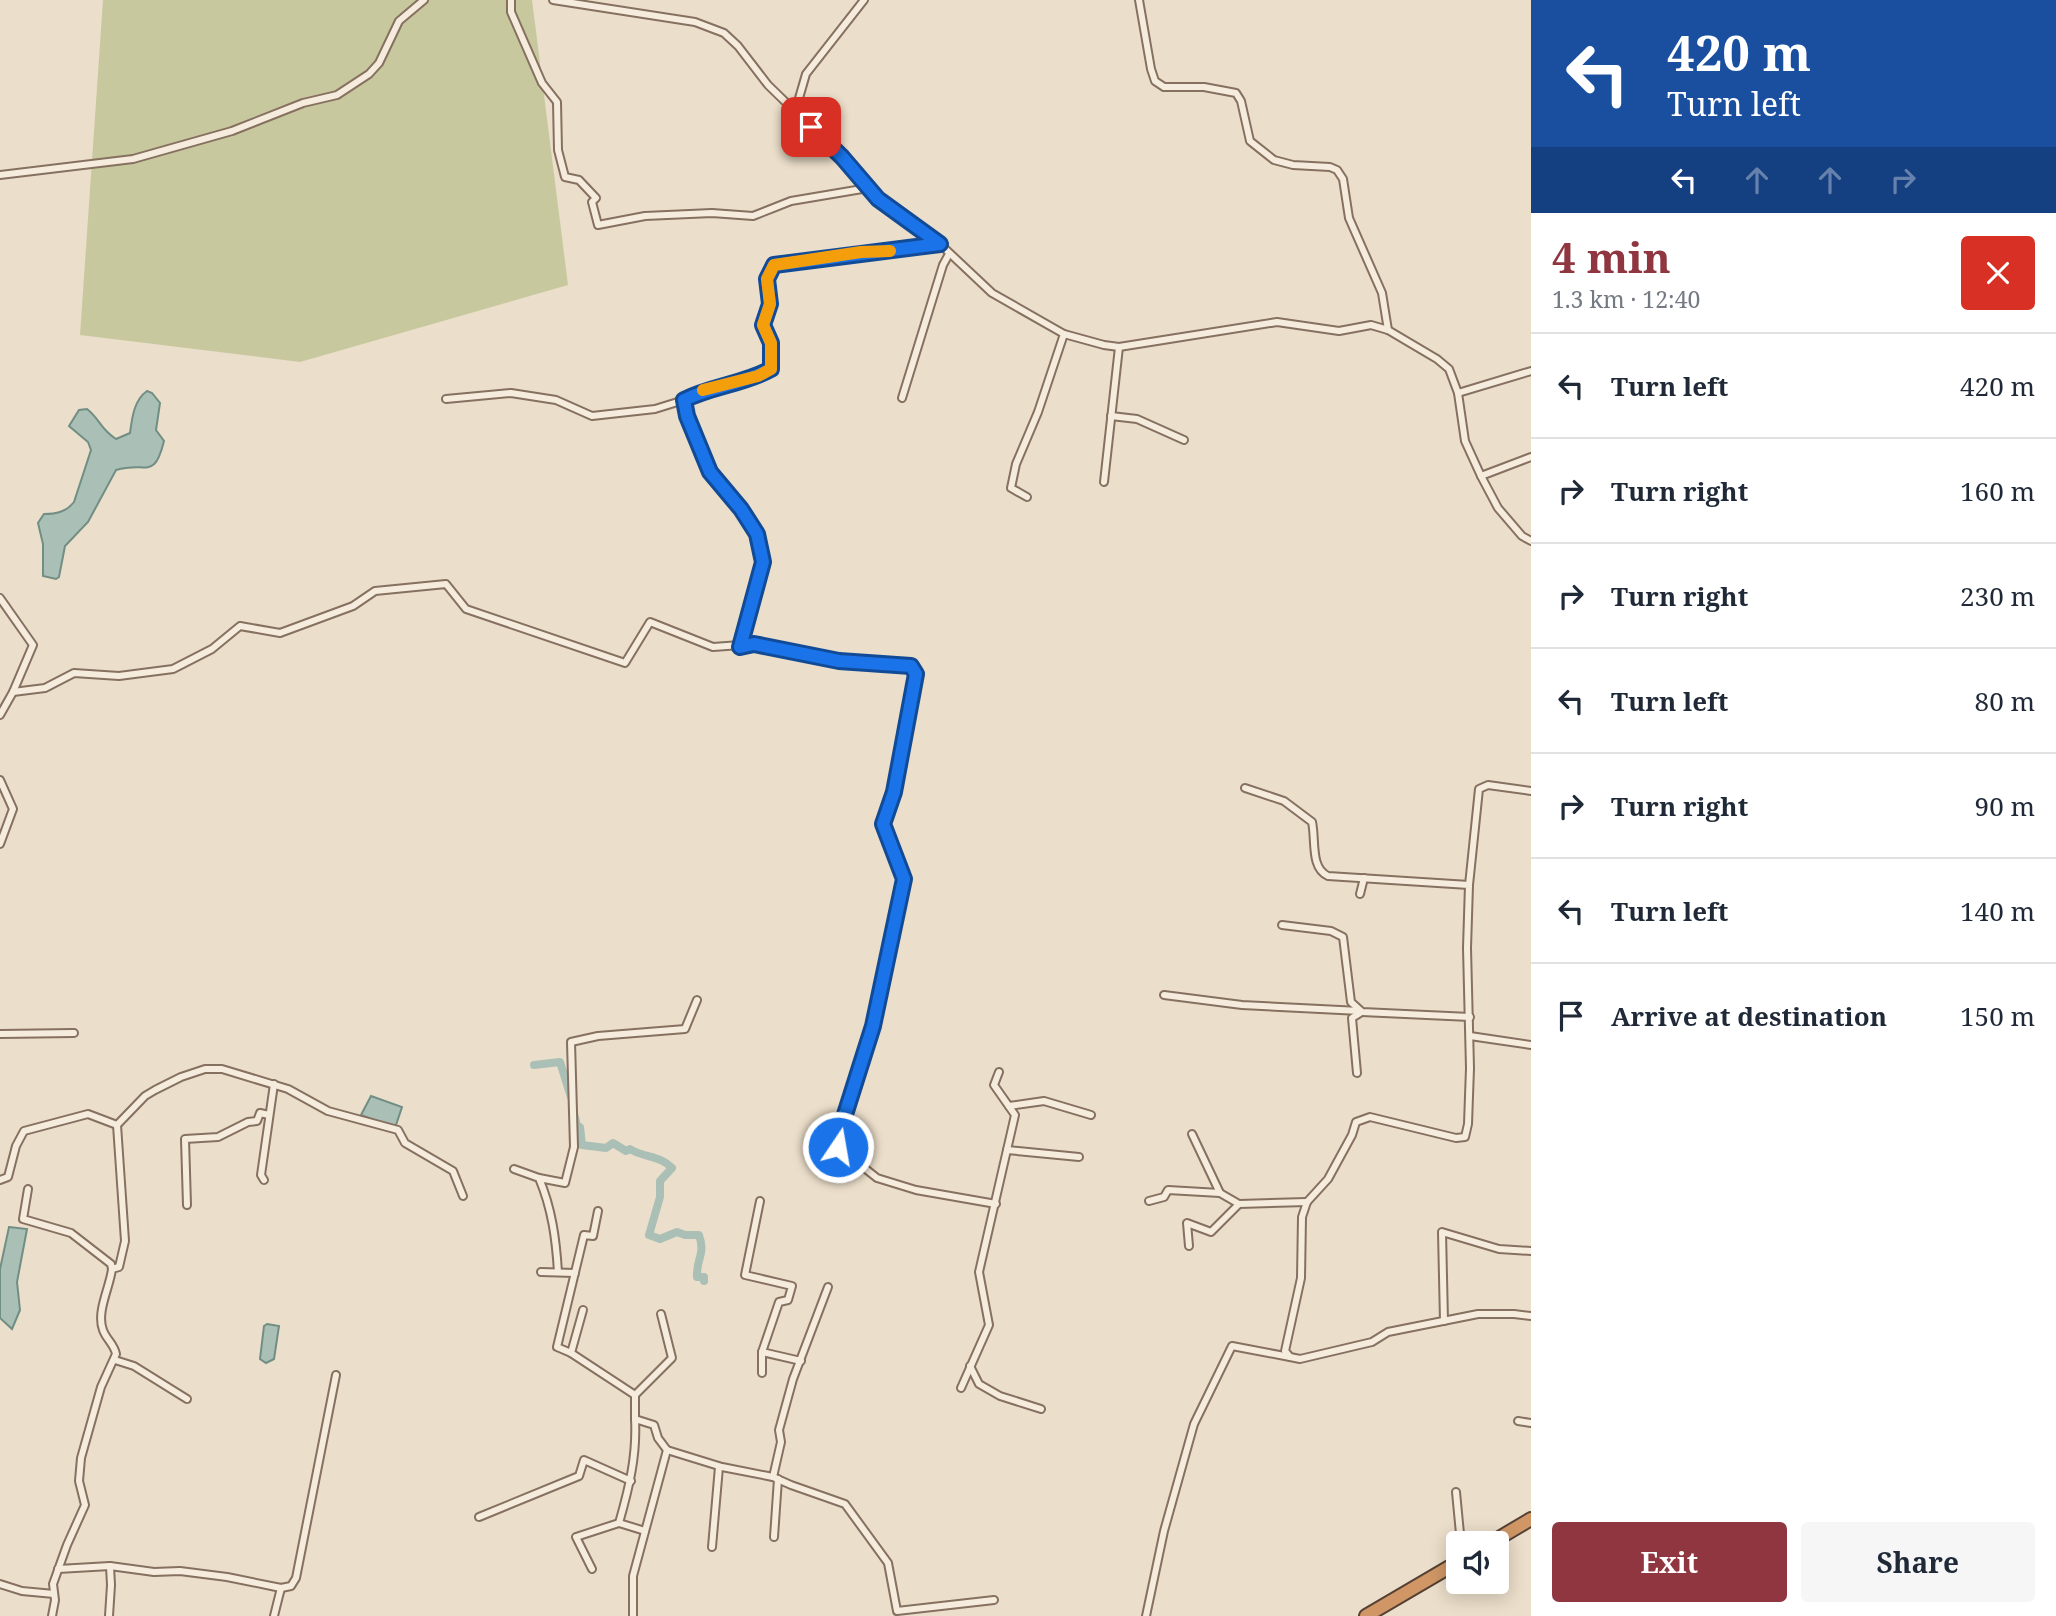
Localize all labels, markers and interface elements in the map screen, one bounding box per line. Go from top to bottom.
text: 420 m [1667,19,1811,85]
icon: left [1552,28,1643,119]
text: Turn left [1667,82,1801,125]
pin [781,97,841,157]
icon: arrive [792,108,830,146]
icon: left [1665,161,1703,199]
icon: ahead [1738,161,1776,199]
icon: ahead [1811,161,1849,199]
icon: right [1884,161,1922,199]
text: 4 min [1552,228,1671,285]
button: close [1961,236,2035,310]
text: 1.3 km · 12:40 [1552,283,1700,315]
icon: left [1552,367,1590,405]
text: Turn left [1611,368,1728,404]
text: 420 m [1960,368,2035,404]
icon: right [1552,472,1590,510]
text: Turn right [1611,473,1748,509]
text: 160 m [1960,473,2035,509]
icon: right [1552,577,1590,615]
text: Turn right [1611,578,1748,614]
text: 230 m [1960,578,2035,614]
icon: left [1552,682,1590,720]
text: Turn left [1611,683,1728,719]
text: 80 m [1975,683,2035,719]
icon: right [1552,787,1590,825]
text: Turn right [1611,788,1748,824]
text: 90 m [1975,788,2035,824]
icon: left [1552,892,1590,930]
text: Turn left [1611,893,1728,929]
text: 140 m [1960,893,2035,929]
icon: arrive [1552,997,1590,1035]
text: Arrive at destination [1611,998,1887,1034]
text: 150 m [1960,998,2035,1034]
position arrow [801,1110,875,1184]
button: Exit [1552,1522,1787,1602]
button: Share [1801,1522,2035,1602]
map controls [1446,1531,1509,1594]
button: sound [1446,1531,1509,1594]

